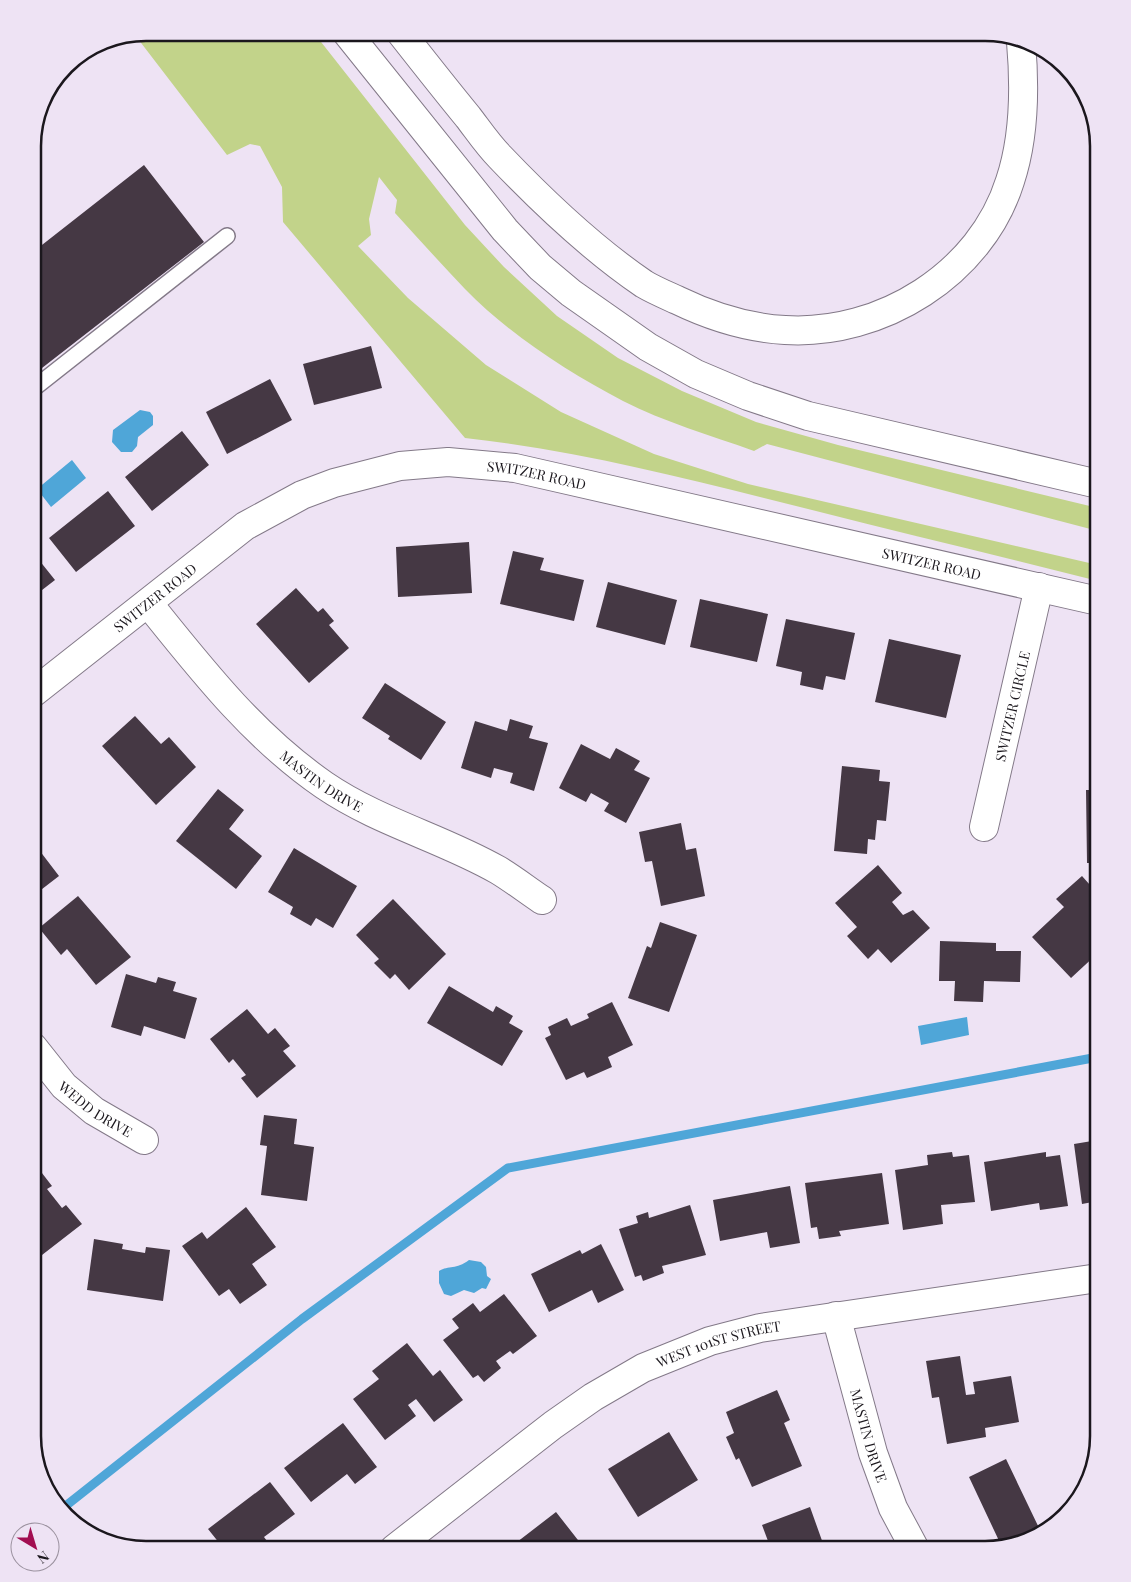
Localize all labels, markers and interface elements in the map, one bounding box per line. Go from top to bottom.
street label: SWITZER ROAD [486,456,588,493]
street label: SWITZER ROAD [880,543,983,584]
street label: SWITZER ROAD [109,558,200,636]
street label: SWITZER CIRCLE [990,649,1034,763]
street label: MASTIN DRIVE [276,746,366,816]
street label: WEDD DRIVE [54,1076,136,1141]
street label: WEST 101ST STREET [652,1316,782,1372]
street label: MASTIN DRIVE [847,1387,892,1485]
north arrow [10,1522,60,1572]
text: N [33,1547,53,1568]

